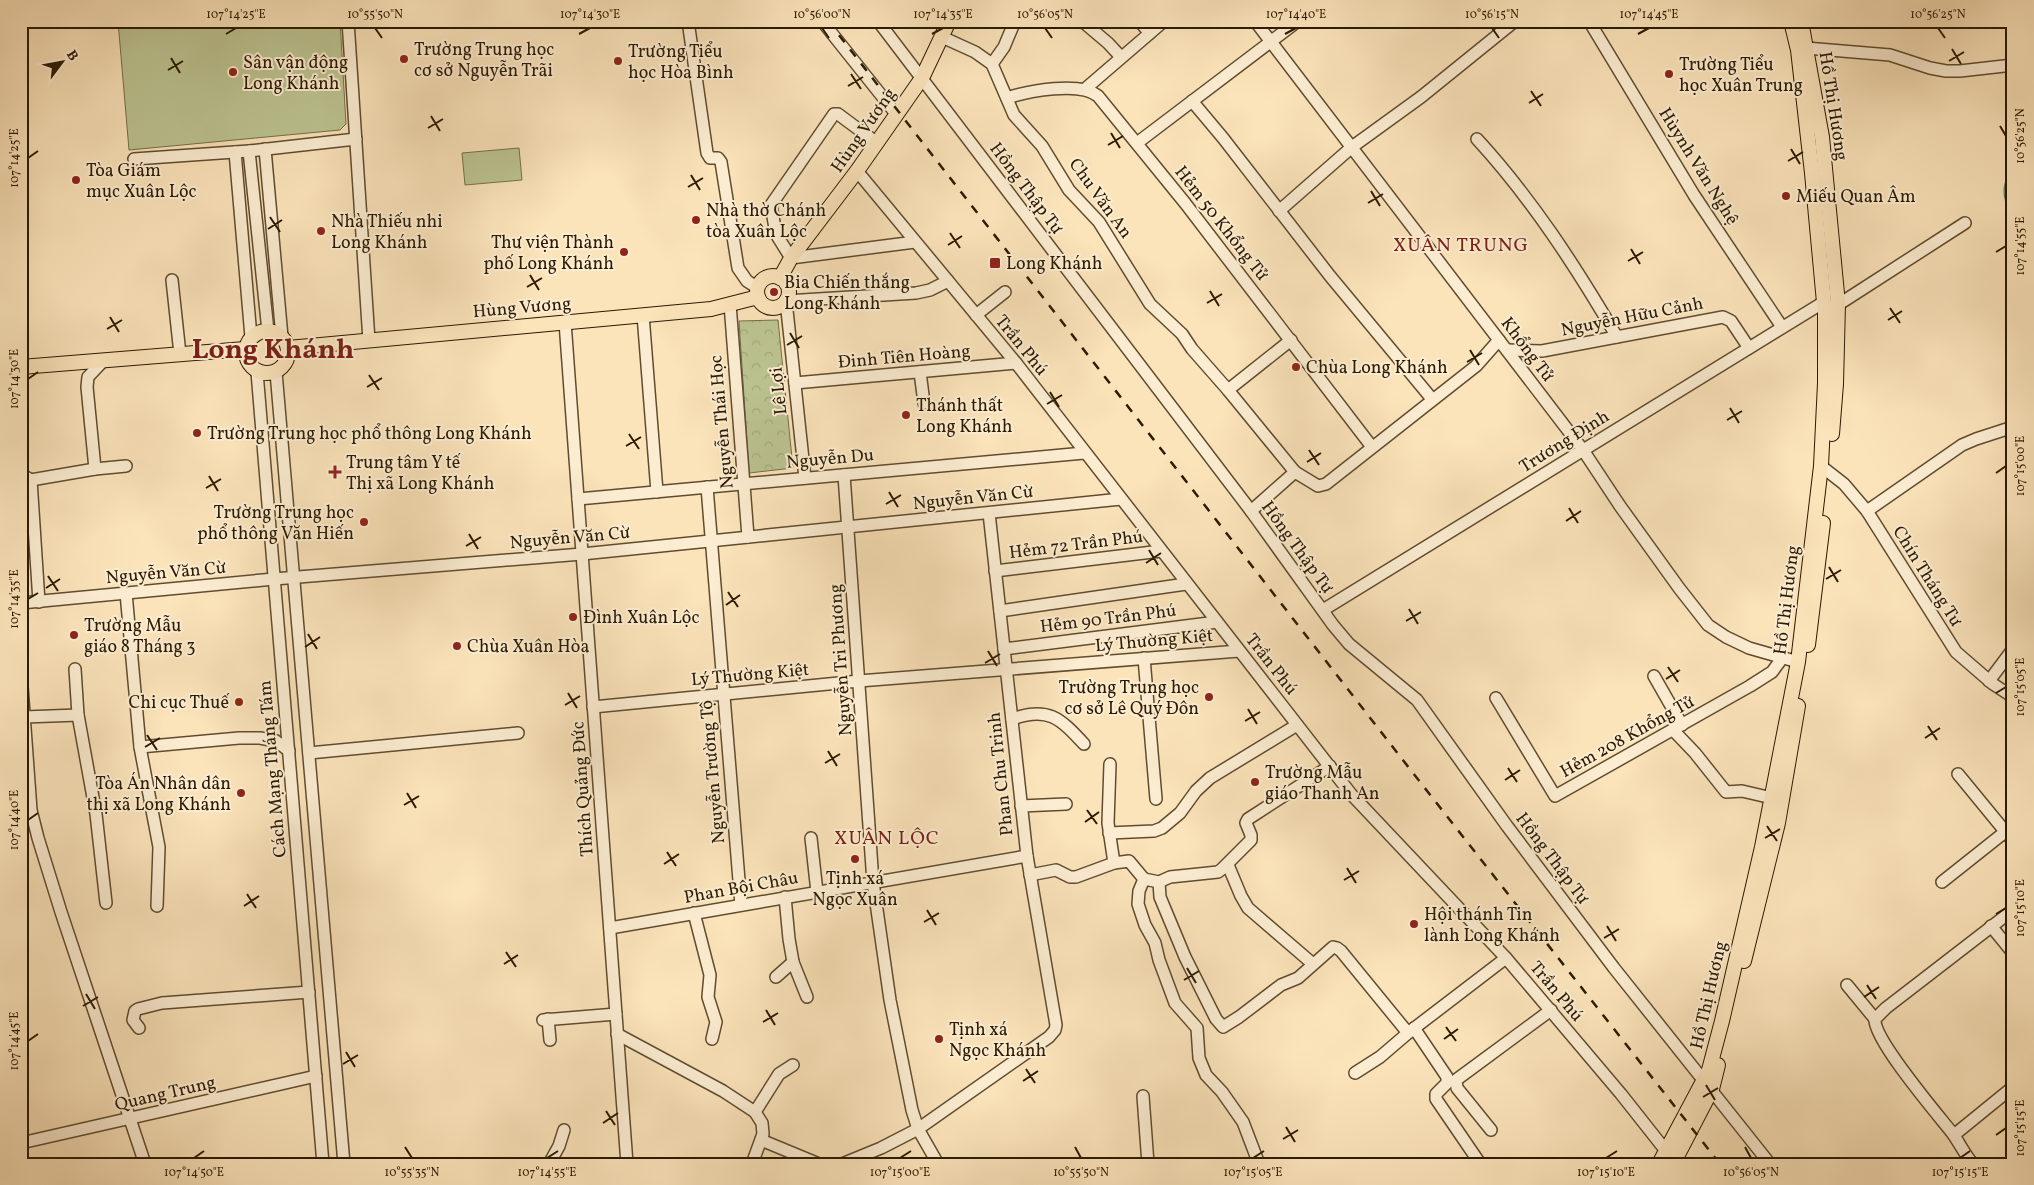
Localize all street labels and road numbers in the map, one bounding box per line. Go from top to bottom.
street label: Hồ Thị Hương [1812,50,1853,163]
street label: Hùng Vương [826,83,903,178]
street label: Hùynh Văn Nghệ [1652,103,1744,230]
street label: Hồng Thập Tự [983,138,1069,240]
street label: Chu Văn An [1062,154,1138,244]
street label: Hẻm 50 Khổng Tử [1168,161,1274,287]
street label: Nguyễn Hữu Cảnh [1559,291,1706,344]
street label: Hùng Vương [472,292,572,325]
street label: Trần Phú [988,310,1053,382]
street label: Khổng Tử [1494,312,1560,388]
street label: Đinh Tiên Hoàng [837,339,971,376]
street label: Nguyễn Thái Học [704,354,741,490]
street label: Lê Lợi [765,366,794,416]
street label: Trương Định [1515,405,1615,480]
street label: Nguyễn Du [785,443,875,476]
street label: Nguyễn Văn Cừ [912,480,1035,517]
street label: Hồng Thập Tự [1254,496,1339,600]
street label: Nguyễn Văn Cừ [509,521,632,556]
street label: Chín Tháng Tư [1886,522,1968,632]
street label: Hẻm 72 Trần Phú [1008,525,1145,566]
street label: Hồ Thị Hương [1768,544,1807,656]
street label: Nguyễn Văn Cừ [105,556,228,591]
street label: Nguyễn Tri Phương [824,583,859,737]
street label: Hẻm 90 Trần Phú [1039,599,1178,640]
street label: Lý Thường Kiệt [1094,624,1214,659]
street label: Trần Phú [1239,629,1303,701]
street label: Lý Thường Kiệt [690,658,810,693]
street label: Cách Mạng Tháng Tám [253,679,294,859]
street label: Hẻm 208 Khổng Tử [1556,690,1700,785]
street label: Nguyễn Trường Tộ [695,699,732,845]
street label: Phan Chu Trinh [983,710,1020,837]
street label: Thích Quảng Đức [566,720,601,857]
street label: Hồng Thập Tự [1509,808,1595,910]
street label: Phan Bội Châu [682,866,801,911]
street label: Hồ Thị Hương [1685,939,1734,1052]
street label: Trần Phú [1523,956,1589,1028]
street label: Quang Trung [112,1071,218,1118]

